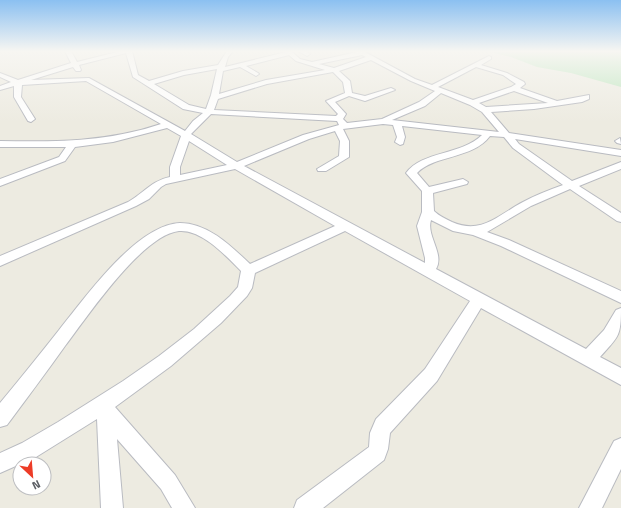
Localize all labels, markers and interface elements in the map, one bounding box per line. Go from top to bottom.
north arrow [12,456,52,496]
text: N [29,476,43,494]

